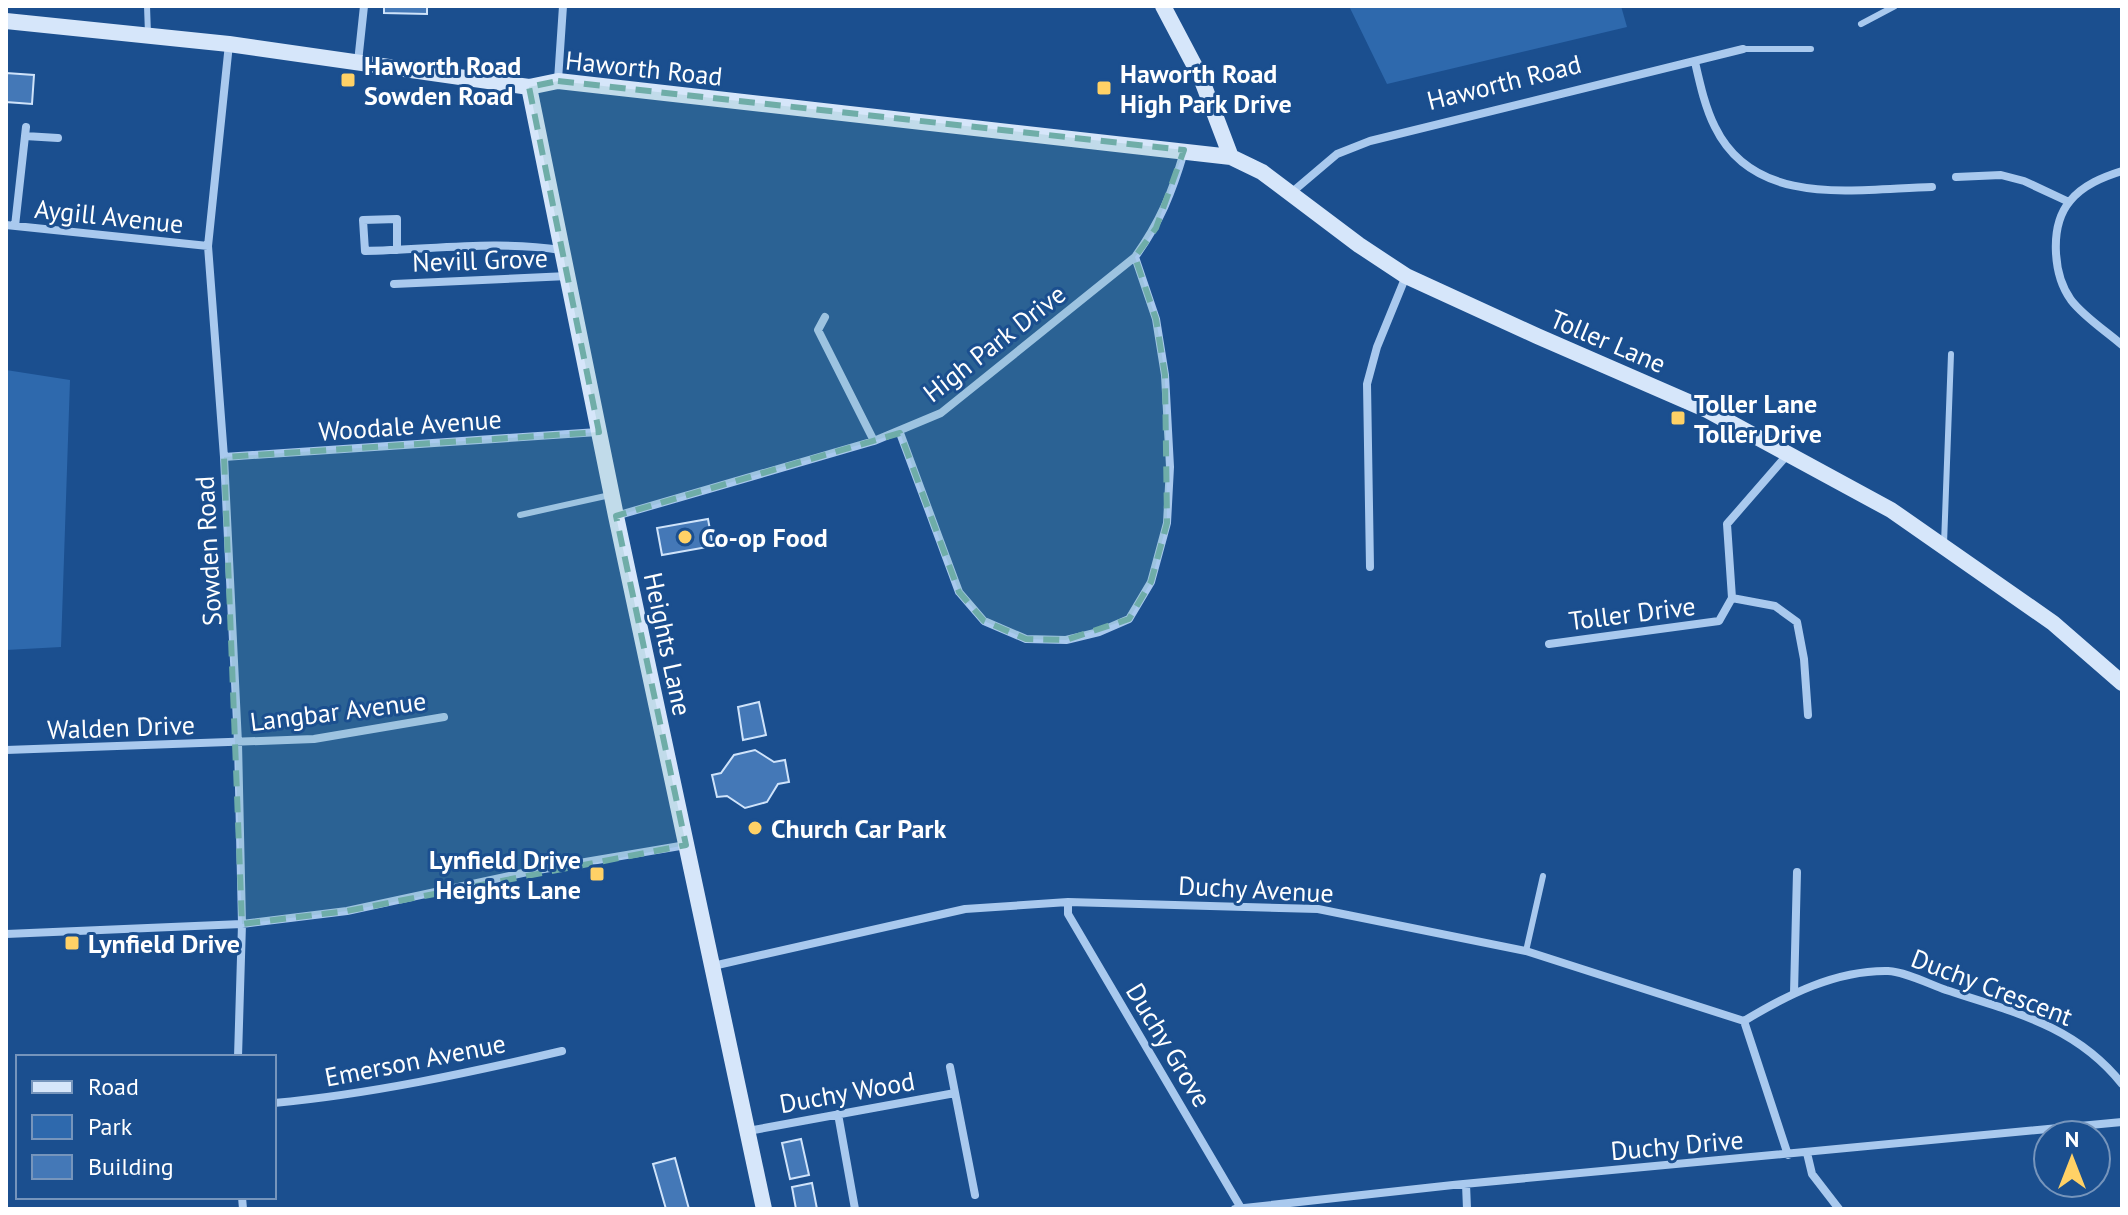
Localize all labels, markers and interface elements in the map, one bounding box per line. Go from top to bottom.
street label: Haworth Road [564,43,724,93]
street label: Haworth Road [1423,47,1585,117]
place label: Haworth Road Sowden Road [364,49,521,112]
place label: Haworth Road High Park Drive [1120,57,1292,120]
marker: Haworth Road Sowden Road [339,71,357,89]
marker: Haworth Road High Park Drive [1095,79,1113,97]
street label: Aygill Avenue [33,192,185,240]
street label: Nevill Grove [412,241,548,279]
street label: High Park Drive [916,277,1072,409]
street label: Toller Lane [1545,302,1671,380]
place label: Toller Lane Toller Drive [1694,387,1822,450]
street label: Woodale Avenue [317,402,503,448]
marker: Toller Lane Toller Drive [1669,409,1687,427]
street label: Sowden Road [188,475,228,627]
place label: Co-op Food [701,521,828,554]
marker: Co-op Food [676,528,694,546]
street label: Heights Lane [637,569,699,719]
street label: Toller Drive [1567,589,1697,637]
street label: Langbar Avenue [248,684,428,738]
street label: Walden Drive [47,708,195,746]
place label: Church Car Park [771,812,946,845]
marker: Church Car Park [746,819,764,837]
place label: Lynfield Drive Heights Lane [429,843,581,906]
marker: Lynfield Drive Heights Lane [588,865,606,883]
street label: Duchy Avenue [1178,868,1334,910]
place label: Lynfield Drive [88,927,240,960]
marker: Lynfield Drive [63,934,81,952]
street label: Duchy Crescent [1907,941,2077,1033]
street label: Duchy Grove [1119,977,1219,1113]
street label: Emerson Avenue [322,1026,508,1094]
legend [16,1055,276,1199]
street label: Duchy Wood [777,1064,917,1120]
text: Road [88,1071,139,1102]
text: Park [88,1111,133,1142]
north arrow [2032,1119,2112,1199]
street label: Duchy Drive [1609,1123,1745,1167]
text: N [2065,1125,2079,1153]
text: Building [88,1151,174,1182]

